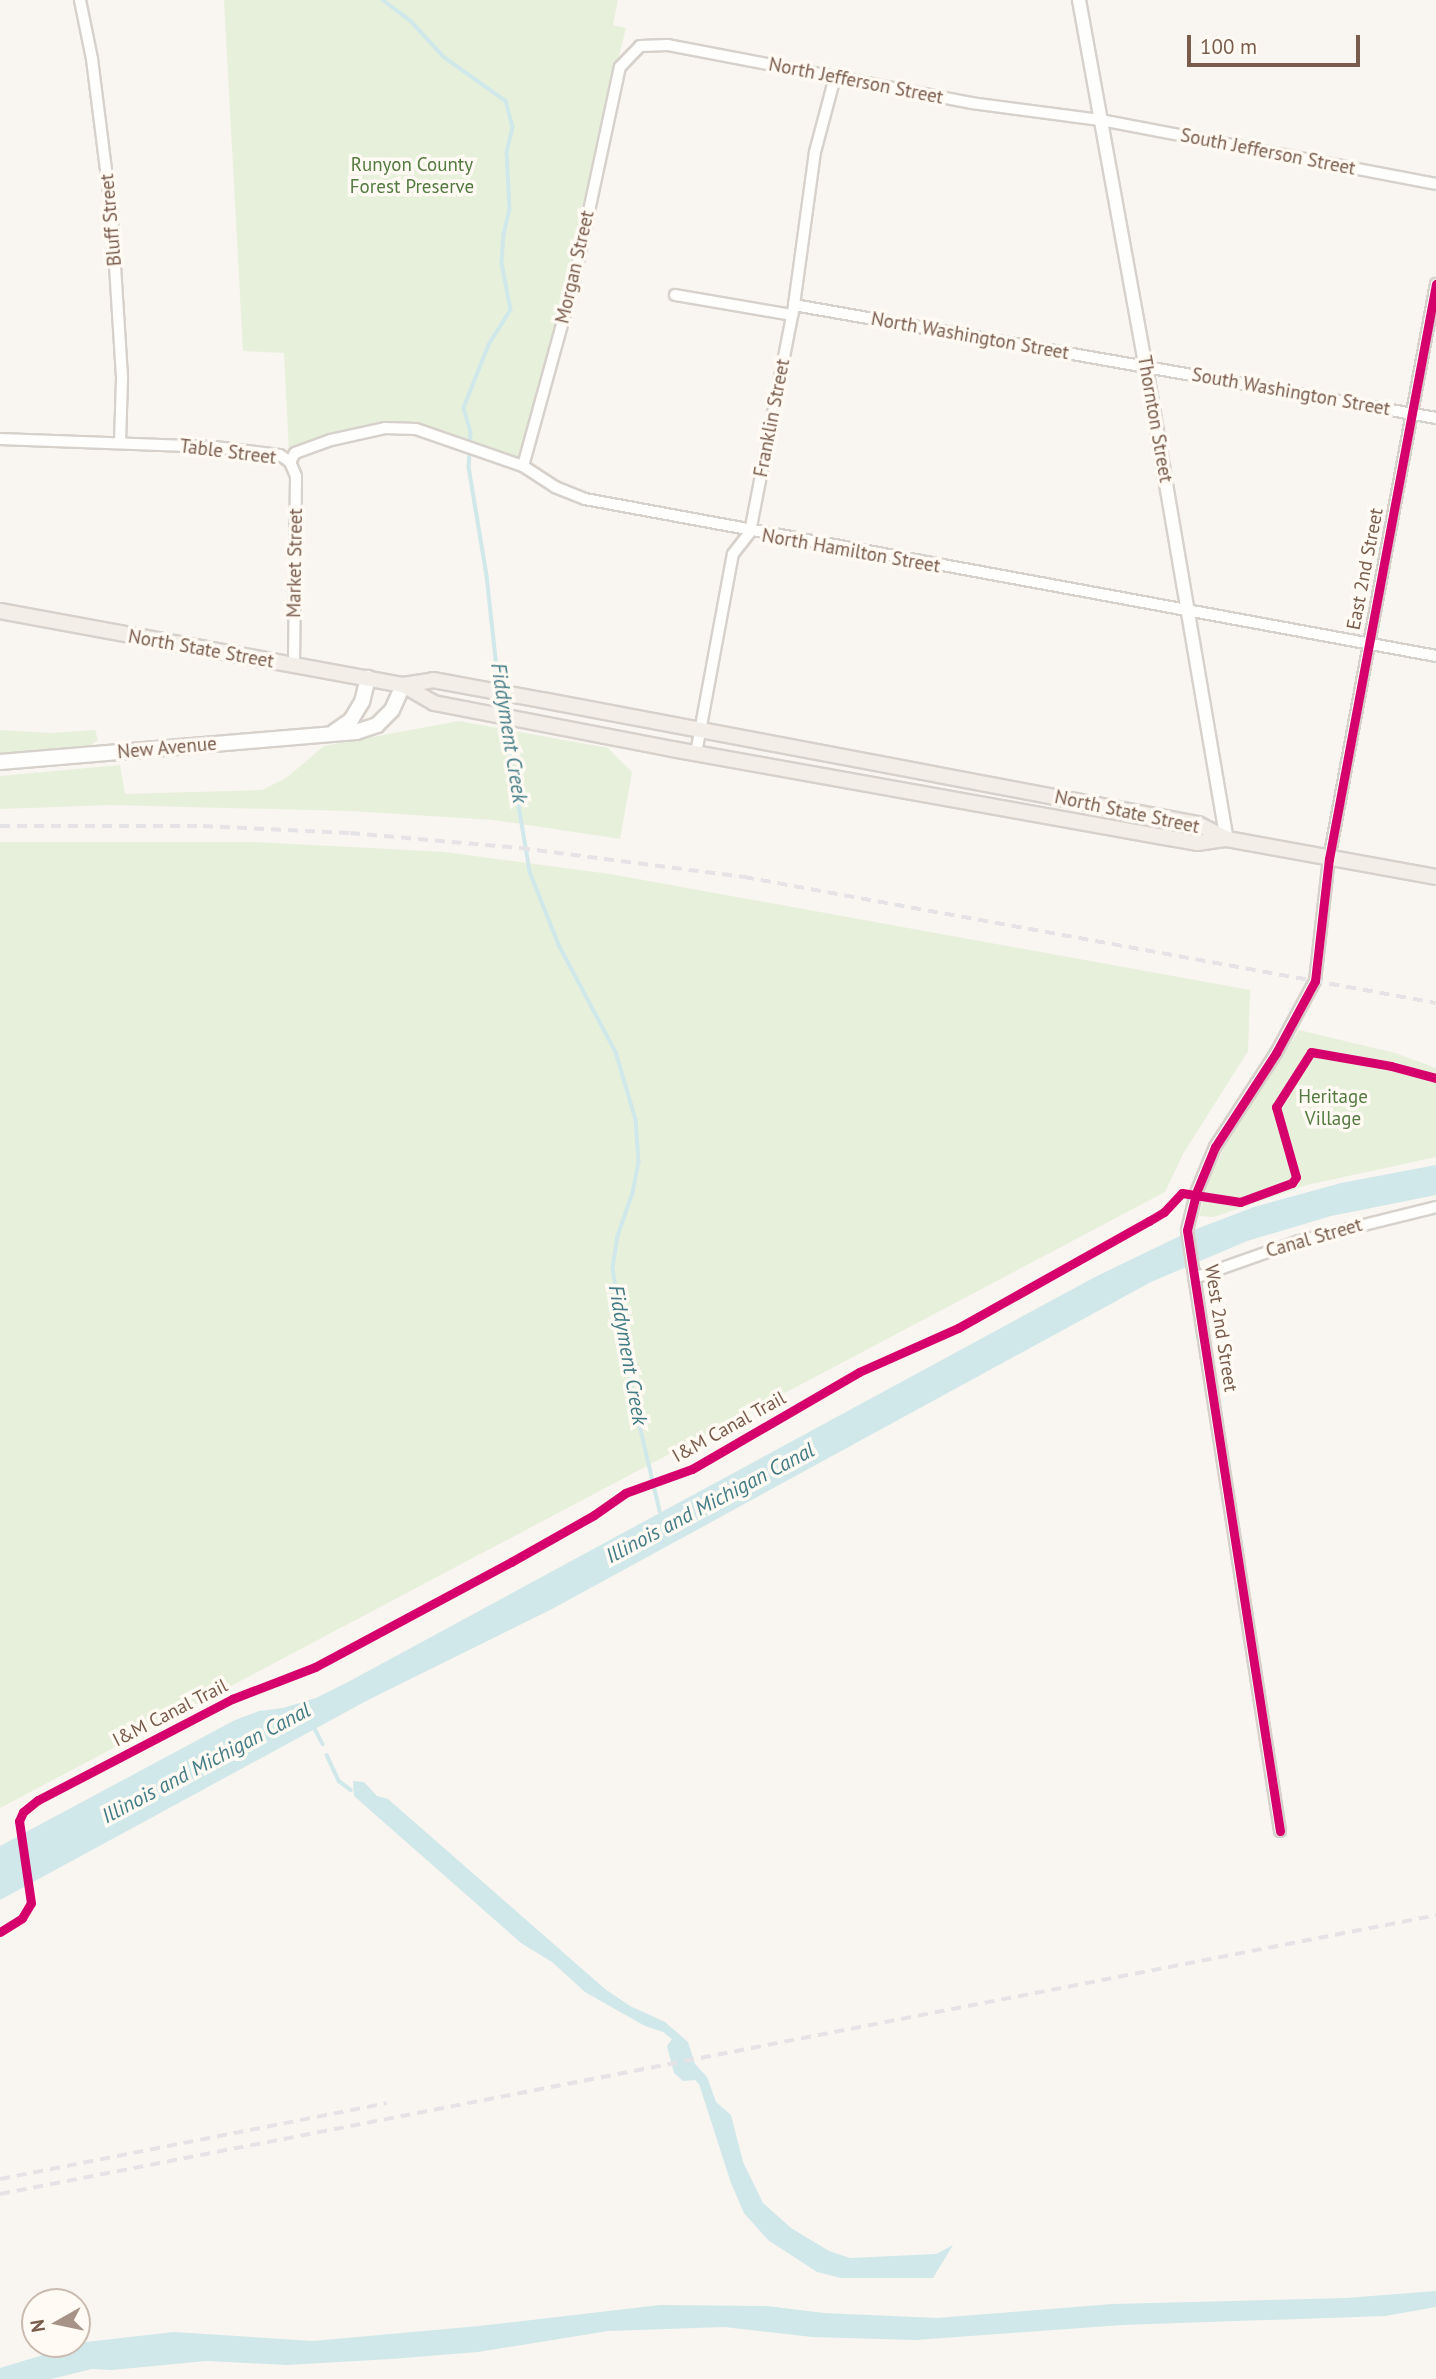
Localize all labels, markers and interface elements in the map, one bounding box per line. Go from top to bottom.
scale bar [1191,21,1364,65]
text: 100 m [1200,33,1257,60]
street label: North Jefferson Street [767,53,945,109]
street label: South Jefferson Street [1179,124,1357,180]
park label: Runyon County Forest Preserve [350,154,474,198]
street label: Bluff Street [96,173,126,267]
street label: Morgan Street [551,208,599,326]
street label: North Washington Street [869,307,1071,365]
street label: Thornton Street [1133,354,1177,484]
street label: Franklin Street [749,357,795,479]
street label: South Washington Street [1190,363,1392,421]
street label: Table Street [178,435,278,469]
street label: East 2nd Street [1342,506,1388,632]
street label: Market Street [283,508,307,618]
street label: North Hamilton Street [760,524,942,578]
street label: North State Street [126,625,276,673]
water label: Fiddyment Creek [485,661,533,805]
street label: New Avenue [116,732,218,764]
street label: North State Street [1053,786,1201,838]
park label: Heritage Village [1298,1086,1368,1130]
street label: Canal Street [1263,1213,1365,1263]
street label: West 2nd Street [1200,1263,1242,1393]
water label: Fiddyment Creek [603,1283,653,1427]
street label: I&M Canal Trail [668,1386,790,1468]
water label: Illinois and Michigan Canal [601,1437,819,1569]
street label: I&M Canal Trail [108,1674,232,1752]
water label: Illinois and Michigan Canal [97,1697,315,1829]
north arrow [21,2288,91,2358]
text: N [24,2318,50,2334]

